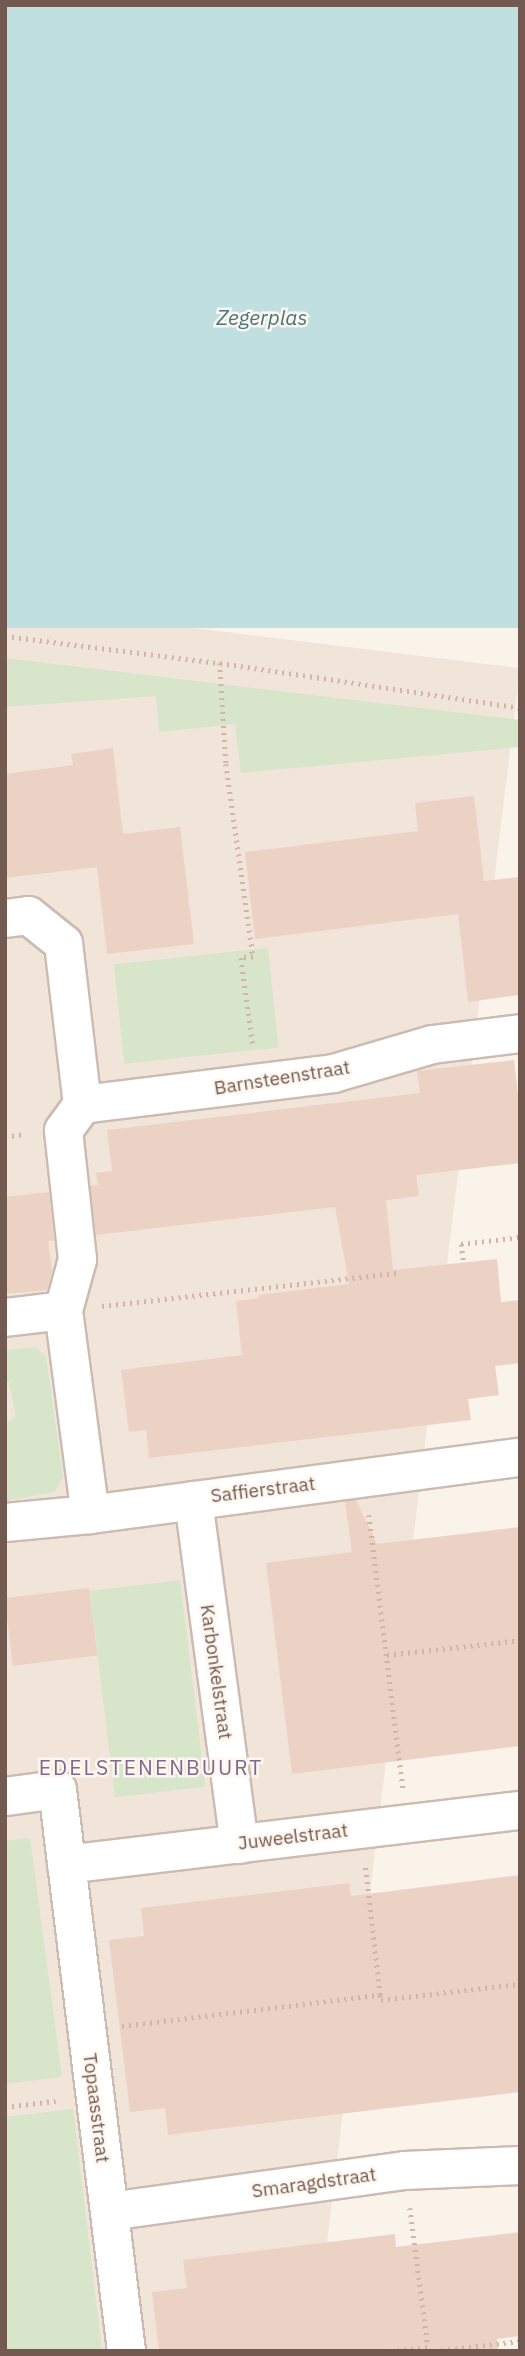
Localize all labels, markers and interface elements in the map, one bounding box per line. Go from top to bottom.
water label: Zegerplas [217,304,307,330]
street label: Barnsteenstraat [212,1056,352,1100]
street label: Saffierstraat [209,1472,317,1508]
street label: Karbonkelstraat [195,1603,237,1741]
district label: EDELSTENENBUURT [41,1754,261,1780]
street label: Juweelstraat [237,1819,349,1855]
street label: Topaasstraat [78,2052,114,2164]
street label: Smaragdstraat [250,2163,378,2203]

